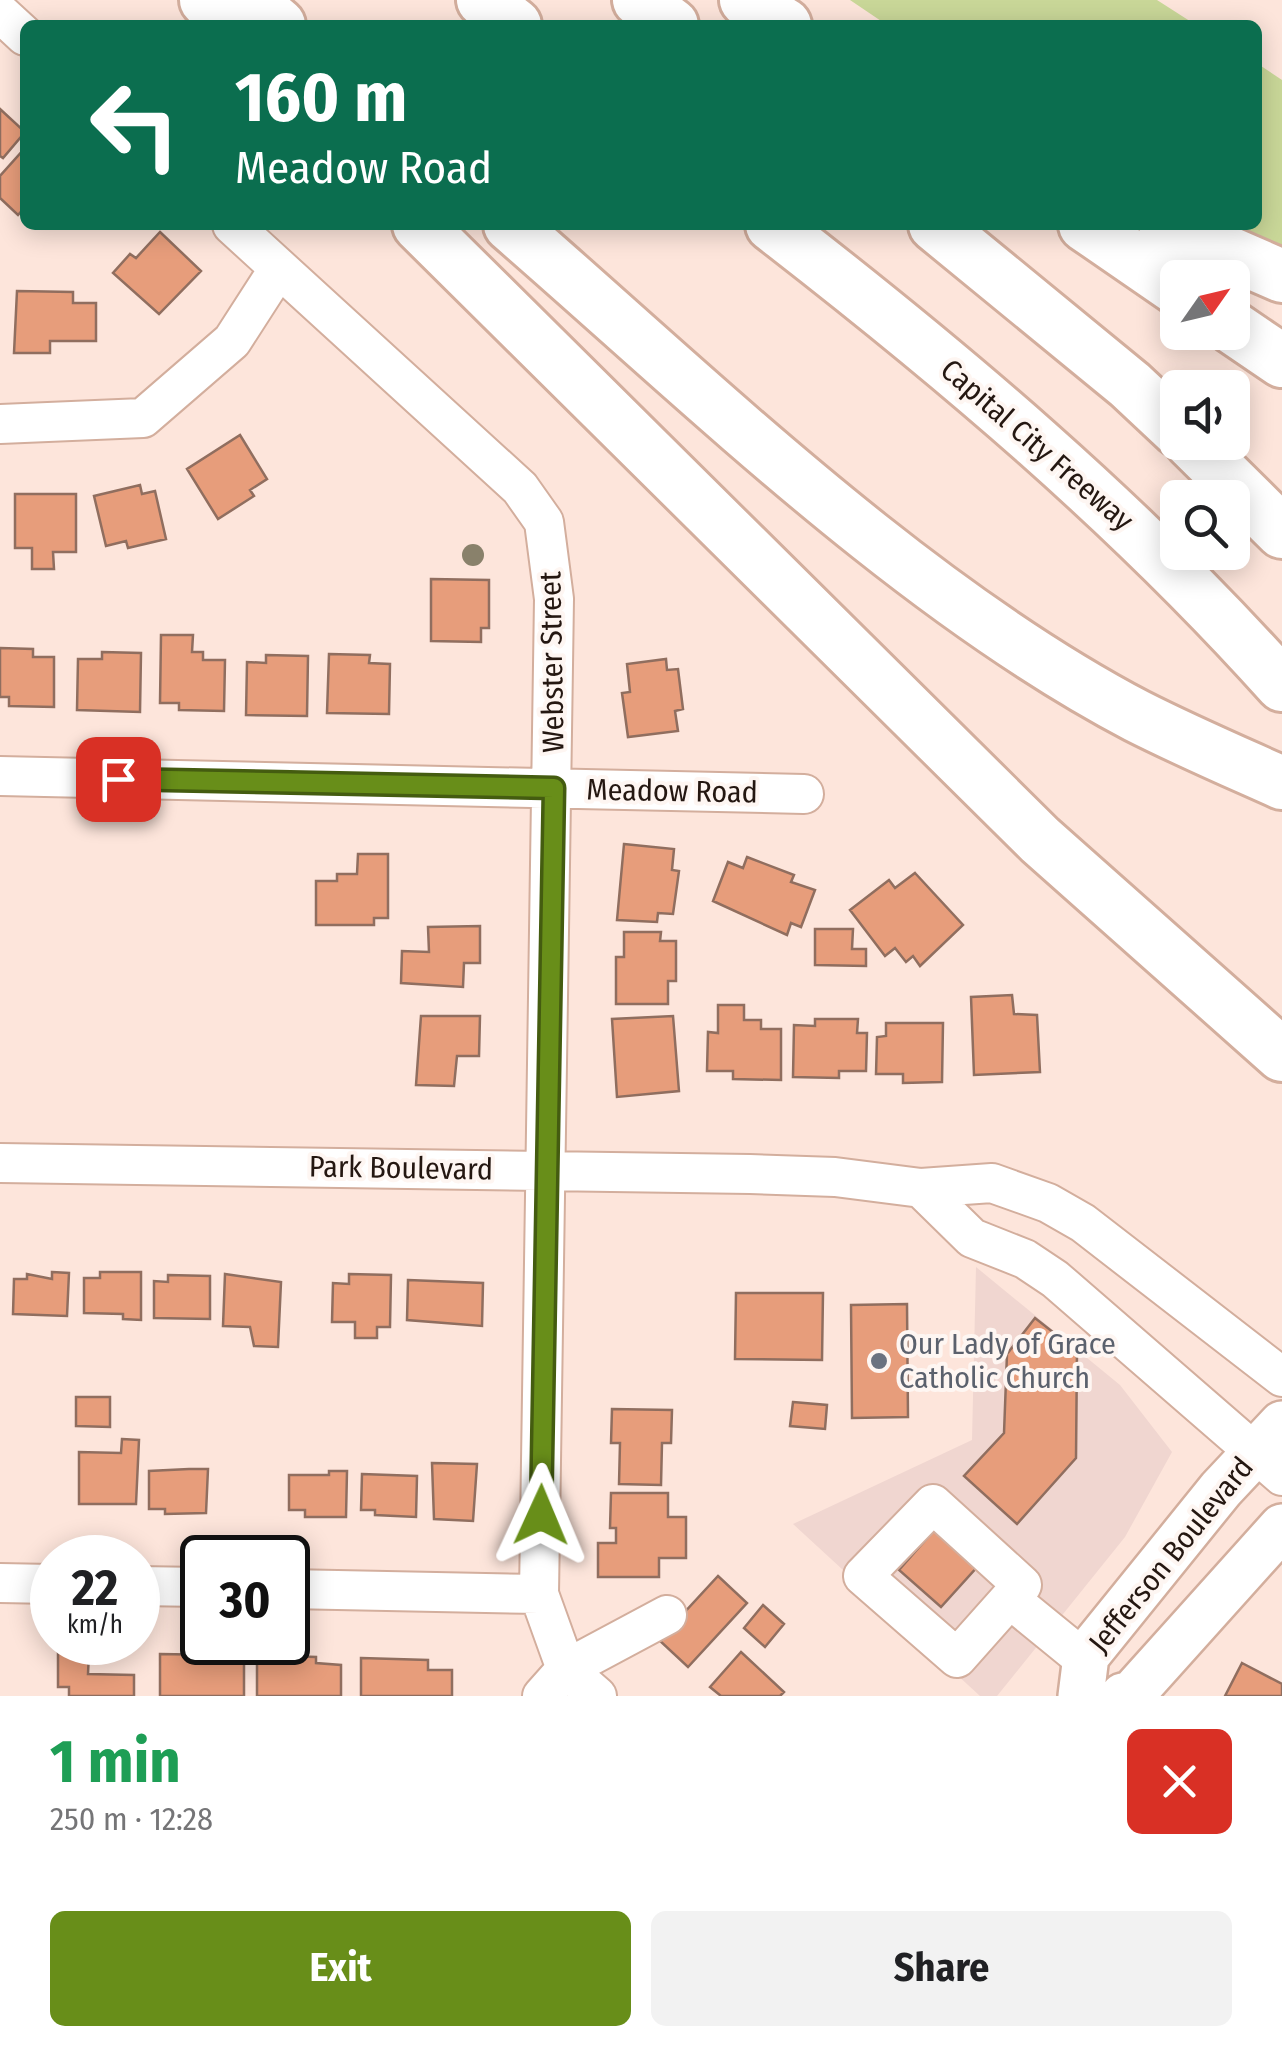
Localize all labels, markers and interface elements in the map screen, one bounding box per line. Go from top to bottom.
text: 160 m [235,56,407,140]
icon: left [70,60,200,190]
text: Meadow Road [235,141,492,195]
north arrow [1160,260,1250,350]
map controls [1160,260,1250,570]
street label: Capital City Freeway [933,352,1141,539]
button: sound [1160,370,1250,460]
button: search [1160,480,1250,570]
street label: Webster Street [532,571,572,753]
pin [76,737,161,822]
icon: arrive [91,752,146,807]
street label: Meadow Road [586,772,758,810]
street label: Park Boulevard [309,1148,493,1188]
place label: Our Lady of Grace Catholic Church [899,1326,1116,1396]
marker: Our Lady of Grace Catholic Church [868,1350,890,1372]
street label: Jefferson Boulevard [1081,1450,1261,1660]
position arrow [489,1463,593,1567]
speed limit sign: 30 [180,1535,310,1665]
text: 22 [72,1558,118,1618]
text: km/h [67,1610,123,1640]
text: 1 min [50,1726,181,1798]
button: close [1127,1729,1232,1834]
text: 250 m · 12:28 [50,1800,213,1838]
button: Exit [50,1911,631,2026]
button: Share [651,1911,1232,2026]

